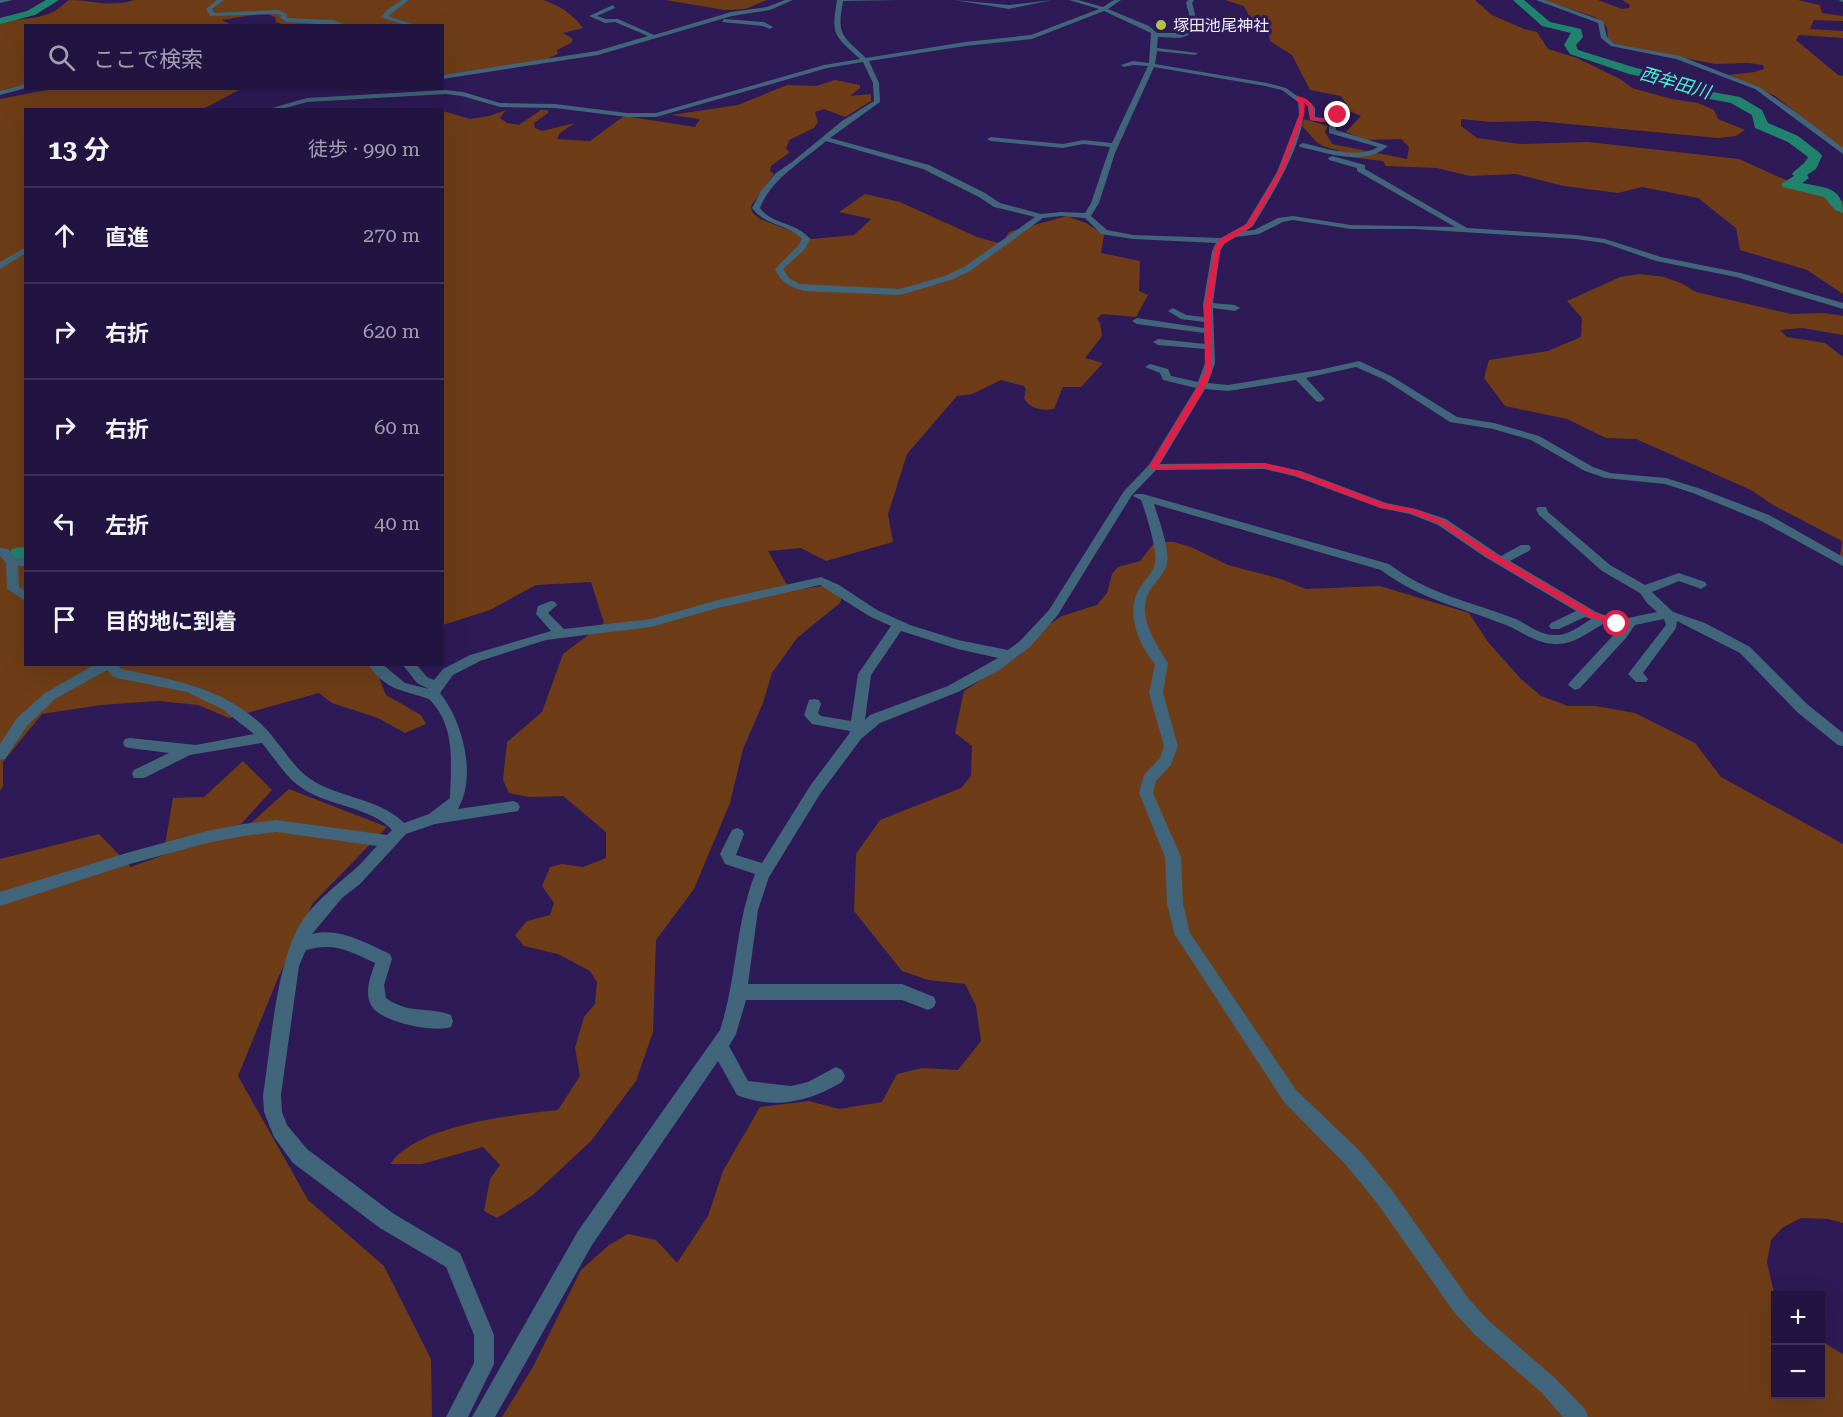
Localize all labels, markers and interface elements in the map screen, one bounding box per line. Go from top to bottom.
place label: 塚田池尾神社 [1173,16,1269,35]
marker: 塚田池尾神社 [1154,18,1168,32]
search box [24,24,444,90]
icon: search [45,41,78,74]
text: ここで検索 [93,47,203,72]
water label: 西牟田川 [1638,63,1715,103]
route end [1324,101,1350,127]
text: 13 分 [48,135,110,165]
text: 徒歩 · 990 m [308,137,420,161]
icon: ahead [48,219,81,252]
text: 270 m [363,223,420,247]
text: 直進 [105,225,149,250]
icon: right [48,315,81,348]
text: 620 m [363,319,420,343]
text: 右折 [105,321,149,346]
icon: right [48,411,81,444]
text: 60 m [374,415,420,439]
text: 右折 [105,417,149,442]
icon: left [48,507,81,540]
text: 40 m [374,511,420,535]
text: 左折 [105,513,149,538]
icon: arrive [48,603,81,636]
text: 目的地に到着 [105,609,237,634]
route start [1603,610,1629,636]
map controls [1771,1291,1825,1399]
button: + [1771,1291,1825,1345]
button: − [1771,1345,1825,1399]

